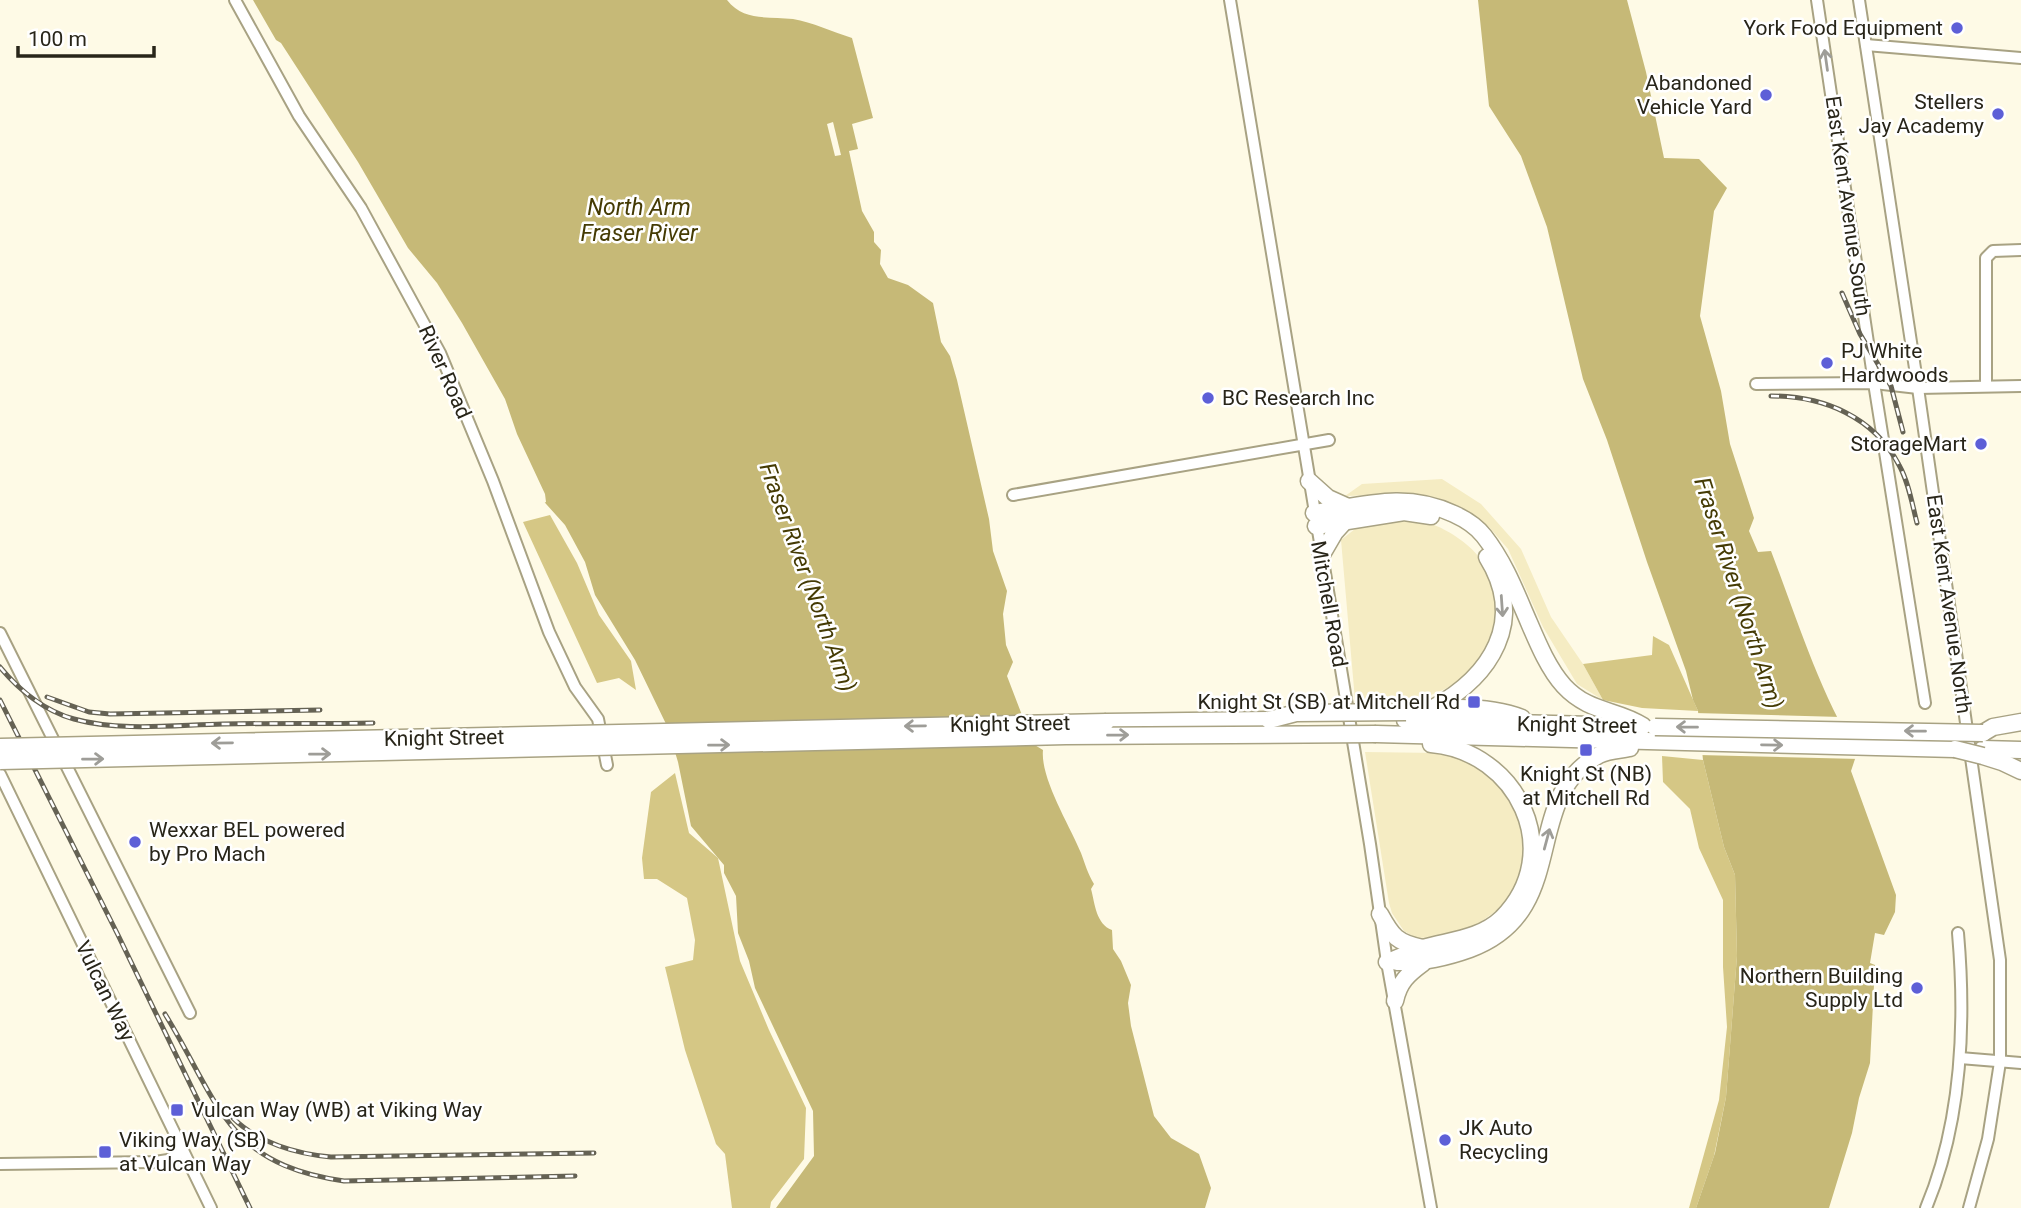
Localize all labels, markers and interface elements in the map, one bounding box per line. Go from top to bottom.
scale bar [18,14,154,58]
place label: York Food Equipment [1744,16,1943,40]
marker: York Food Equipment [1949,20,1965,36]
text: 100 m [28,27,87,51]
one-way arrow [1819,49,1832,71]
place label: Abandoned Vehicle Yard [1637,71,1752,119]
marker: Abandoned Vehicle Yard [1758,87,1774,103]
place label: Stellers Jay Academy [1859,90,1984,138]
street label: East Kent Avenue South [1821,94,1875,318]
marker: Stellers Jay Academy [1990,106,2006,122]
water label: North Arm Fraser River [580,194,699,247]
street label: River Road [414,322,476,422]
place label: PJ White Hardwoods [1841,339,1949,387]
marker: PJ White Hardwoods [1819,355,1835,371]
place label: BC Research Inc [1222,386,1374,410]
marker: BC Research Inc [1200,390,1216,406]
place label: StorageMart [1851,432,1967,456]
marker: StorageMart [1973,436,1989,452]
water label: Fraser River (North Arm) [753,459,862,695]
water label: Fraser River (North Arm) [1688,474,1789,712]
street label: East Kent Avenue North [1922,493,1976,715]
street label: Mitchell Road [1306,539,1352,669]
one-way arrow [1496,594,1509,617]
place label: Knight St (SB) at Mitchell Rd [1197,690,1460,714]
marker: Knight St (SB) at Mitchell Rd [1466,694,1482,710]
street label: Knight Street [950,711,1071,737]
street label: Knight Street [1517,712,1638,738]
one-way arrow [904,719,927,732]
one-way arrow [1676,720,1699,734]
one-way arrow [1903,724,1926,738]
street label: Knight Street [384,725,505,751]
one-way arrow [1106,729,1129,742]
one-way arrow [211,736,234,750]
one-way arrow [707,738,730,751]
one-way arrow [1761,738,1784,751]
marker: Knight St (NB) at Mitchell Rd [1578,742,1594,758]
one-way arrow [308,748,331,761]
one-way arrow [81,752,104,766]
place label: Knight St (NB) at Mitchell Rd [1520,762,1652,810]
place label: Wexxar BEL powered by Pro Mach [149,818,345,866]
one-way arrow [1541,828,1554,851]
marker: Wexxar BEL powered by Pro Mach [127,834,143,850]
street label: Vulcan Way [70,937,140,1045]
place label: Northern Building Supply Ltd [1740,964,1903,1012]
marker: Northern Building Supply Ltd [1909,980,1925,996]
place label: Vulcan Way (WB) at Viking Way [191,1098,482,1122]
marker: Vulcan Way (WB) at Viking Way [169,1102,185,1118]
place label: JK Auto Recycling [1459,1116,1548,1164]
place label: Viking Way (SB) at Vulcan Way [119,1128,267,1176]
marker: JK Auto Recycling [1437,1132,1453,1148]
marker: Viking Way (SB) at Vulcan Way [97,1144,113,1160]

